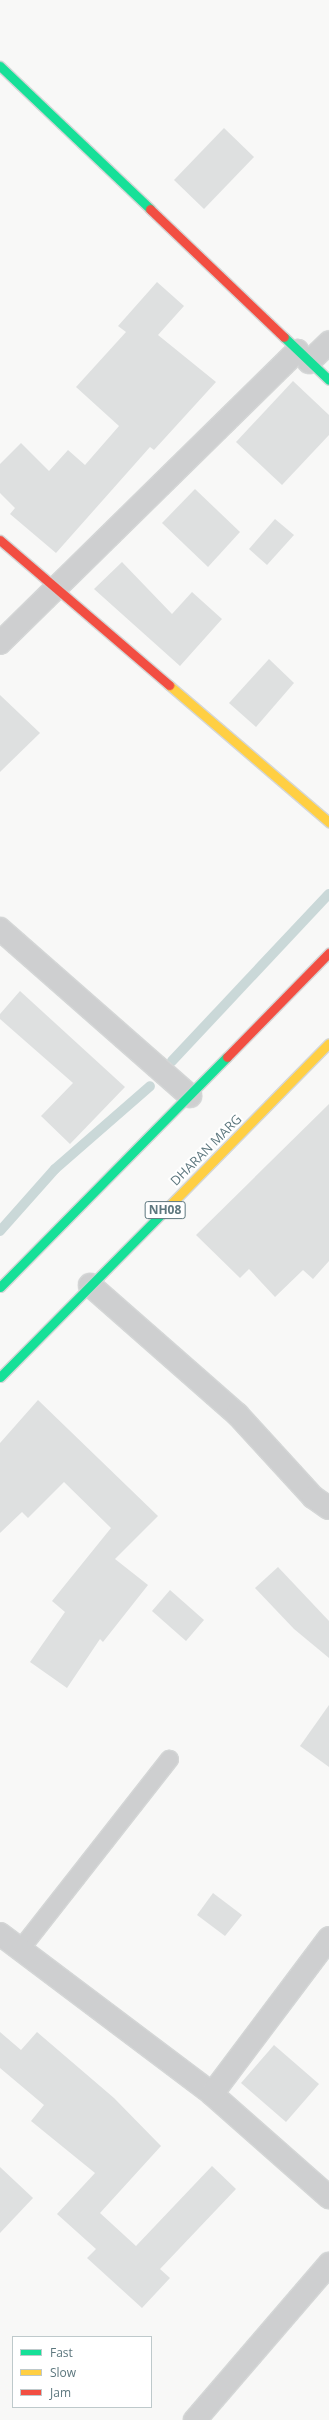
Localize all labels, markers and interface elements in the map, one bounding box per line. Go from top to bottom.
street label: DHARAN MARG [167,1111,245,1189]
road number: NH08 [144,1200,186,1220]
legend [12,2336,152,2408]
text: Fast [50,2344,73,2361]
text: Slow [50,2364,76,2381]
text: Jam [50,2384,71,2401]

